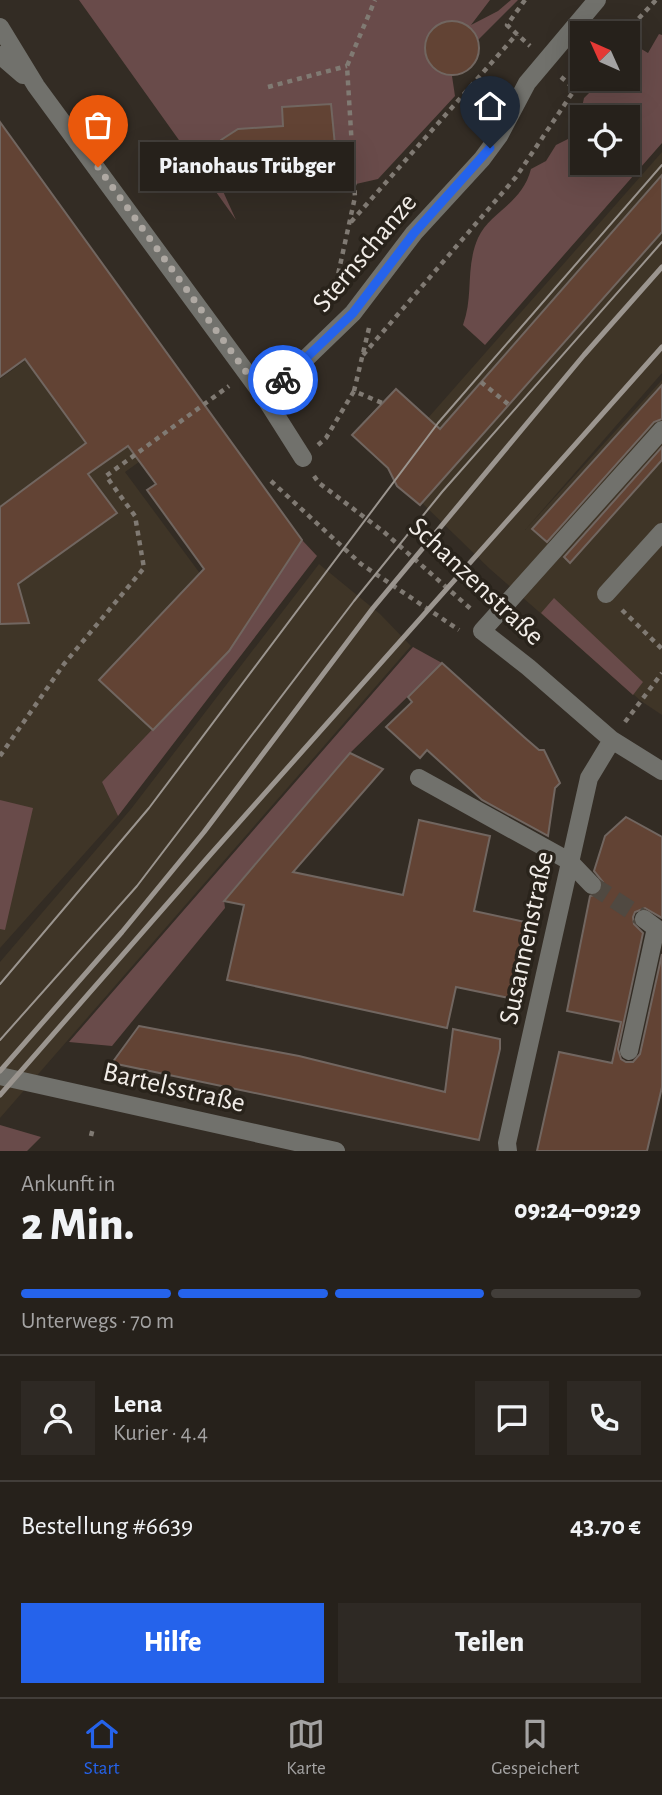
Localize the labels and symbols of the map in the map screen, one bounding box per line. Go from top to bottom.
north arrow [570,21,640,91]
pin [460,76,520,148]
pin [68,95,128,167]
callout: Pianohaus Trübger [140,142,354,192]
street label: Sternschanze [308,188,422,318]
courier [248,345,318,415]
street label: Schanzenstraße [403,513,549,651]
street label: Susannenstraße [495,849,559,1027]
street label: Bartelsstraße [100,1058,248,1118]

